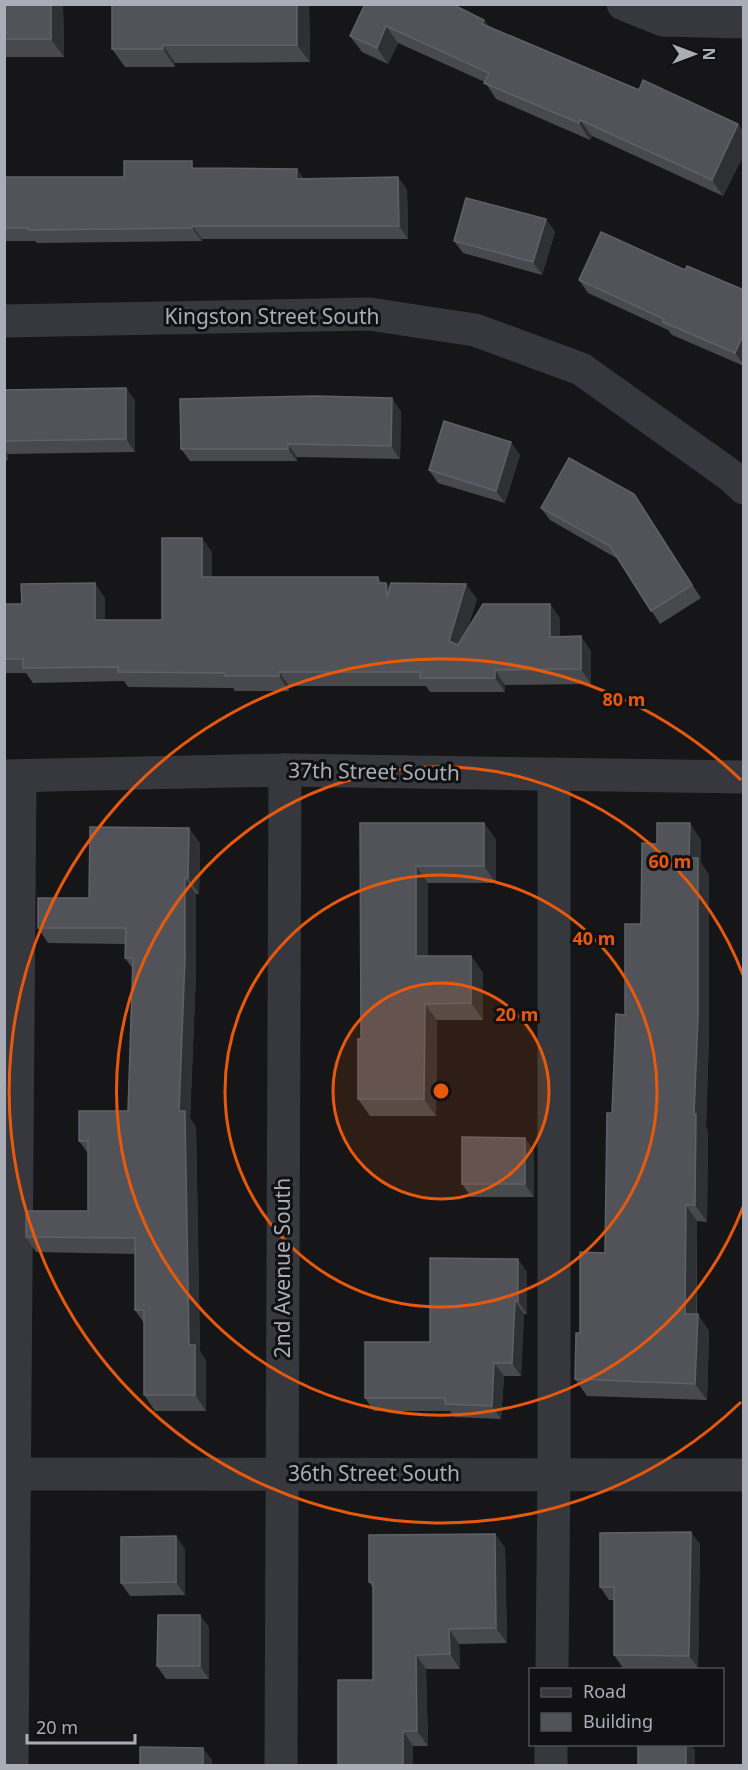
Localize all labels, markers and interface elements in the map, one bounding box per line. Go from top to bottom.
north arrow [664,24,724,84]
text: N [698,47,720,61]
street label: Kingston Street South [165,302,379,330]
text: 80 m [603,687,645,711]
street label: 37th Street South [288,756,460,786]
text: 60 m [649,849,691,873]
text: 40 m [573,926,615,950]
text: 20 m [496,1002,538,1026]
centre of rings [431,1081,451,1101]
street label: 2nd Avenue South [268,1178,296,1358]
street label: 36th Street South [288,1459,460,1487]
legend [529,1668,724,1746]
text: Road [583,1679,626,1703]
scale bar [27,1707,135,1745]
text: Building [583,1709,653,1733]
text: 20 m [36,1715,78,1739]

